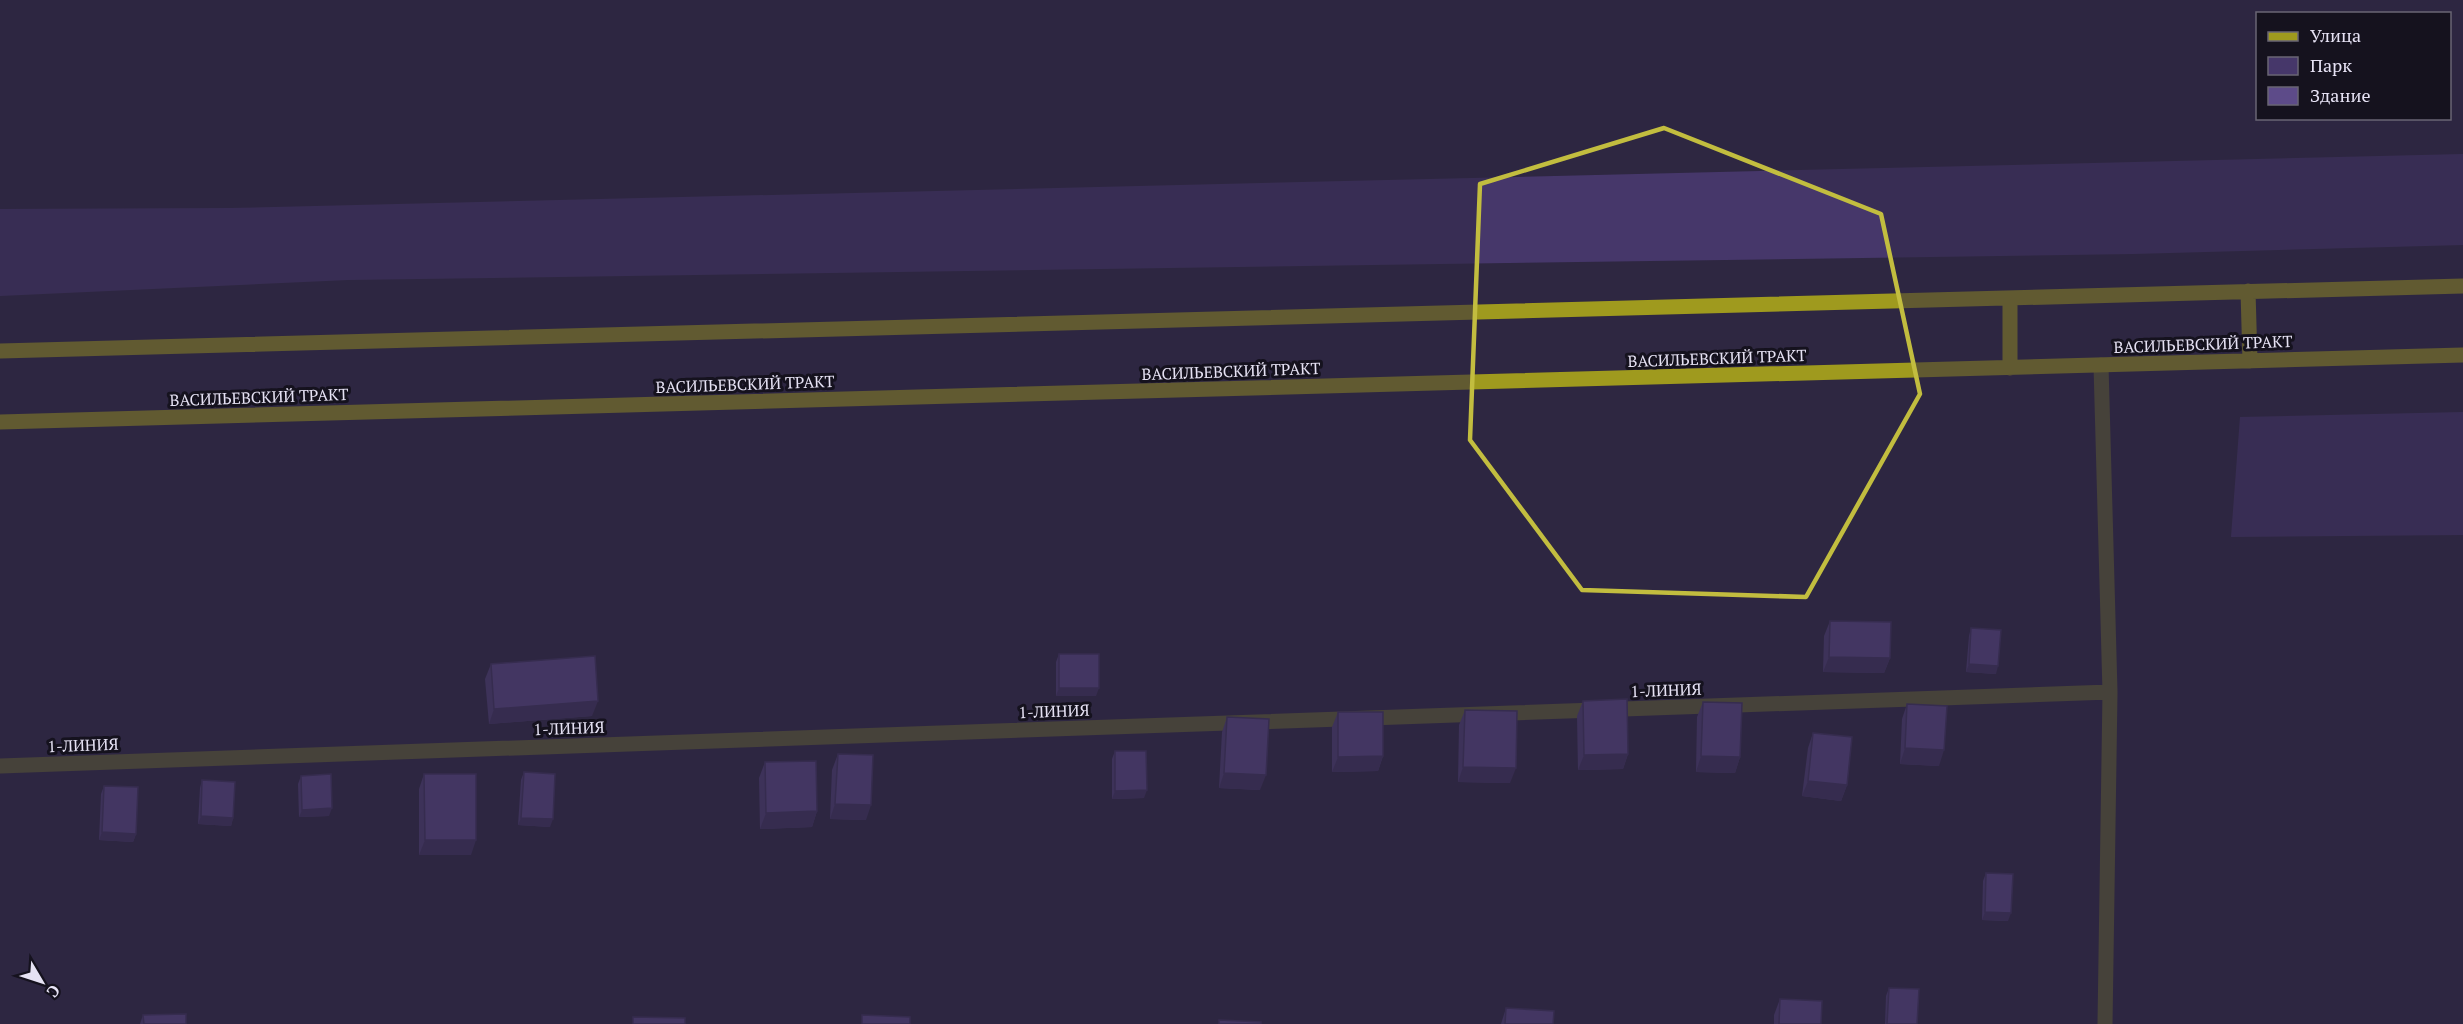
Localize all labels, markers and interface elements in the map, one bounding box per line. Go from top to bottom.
legend [2256,12,2451,120]
text: Улица [2310,23,2361,47]
text: Парк [2310,53,2352,77]
text: Здание [2310,83,2370,107]
street label: ВАСИЛЬЕВСКИЙ ТРАКТ [2113,330,2293,358]
street label: ВАСИЛЬЕВСКИЙ ТРАКТ [1627,344,1807,372]
street label: ВАСИЛЬЕВСКИЙ ТРАКТ [1141,357,1321,385]
street label: ВАСИЛЬЕВСКИЙ ТРАКТ [655,370,835,398]
street label: ВАСИЛЬЕВСКИЙ ТРАКТ [169,383,349,411]
street label: 1-ЛИНИЯ [1630,678,1702,702]
street label: 1-ЛИНИЯ [1018,699,1090,723]
street label: 1-ЛИНИЯ [533,716,605,740]
street label: 1-ЛИНИЯ [47,733,119,757]
north arrow [12,952,72,1012]
text: С [42,980,65,1002]

